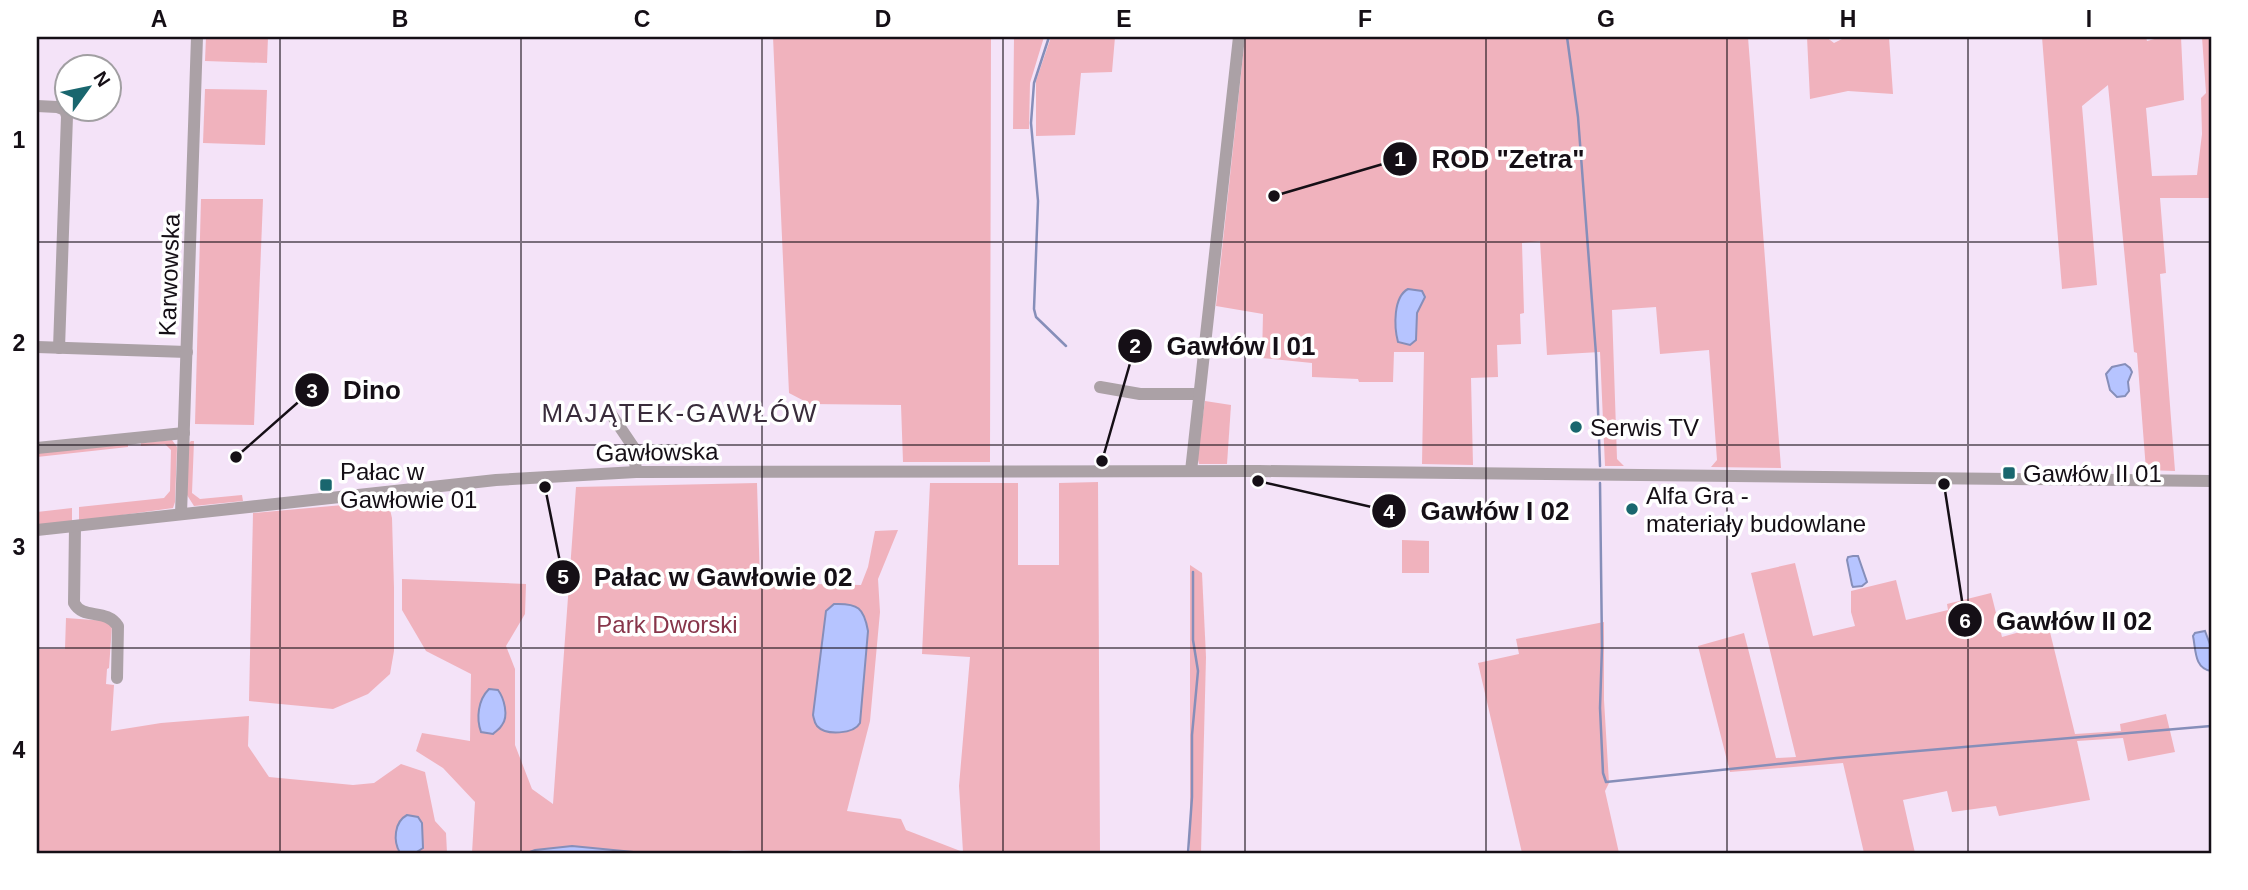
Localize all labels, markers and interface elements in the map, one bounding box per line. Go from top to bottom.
text: A [151,6,167,32]
text: B [392,6,408,32]
text: C [634,6,650,32]
text: D [875,6,891,32]
text: E [1116,6,1132,32]
text: F [1358,6,1372,32]
text: G [1597,6,1615,32]
text: H [1840,6,1856,32]
text: I [2086,6,2092,32]
north arrow [52,52,122,122]
text: N [89,68,114,90]
text: 1 [13,127,26,153]
callout: ROD "Zetra" [1382,135,1598,182]
text: ROD "Zetra" [1431,144,1585,174]
text: 1 [1394,147,1406,170]
street label: Karwowska [153,213,185,337]
callout: Gawłów I 01 [1117,322,1329,369]
text: 2 [13,330,25,356]
text: Gawłów I 01 [1167,331,1315,361]
text: 2 [1129,334,1141,357]
callout: Dino [294,367,415,414]
text: Dino [343,375,401,405]
text: 3 [306,379,318,402]
district label: MAJĄTEK-GAWŁÓW [542,398,818,428]
place label: Serwis TV [1590,414,1699,441]
marker: Serwis TV [1568,419,1584,435]
street label: Gawłowska [595,437,719,467]
place label: Pałac w Gawłowie 01 [340,458,477,513]
place label: Gawłów II 01 [2023,460,2162,487]
marker: Gawłów II 01 [2001,465,2017,481]
marker: Pałac w Gawłowie 01 [318,477,334,493]
place label: Alfa Gra - materiały budowlane [1646,482,1866,537]
callout: Gawłów I 02 [1371,488,1583,535]
text: Gawłów I 02 [1421,496,1569,526]
text: 4 [1383,500,1395,523]
marker: Alfa Gra - materiały budowlane [1624,501,1640,517]
text: 3 [13,534,25,560]
callout: Pałac w Gawłowie 02 [545,553,867,600]
text: Pałac w Gawłowie 02 [594,562,852,592]
text: 5 [557,565,569,588]
callout: Gawłów II 02 [1947,597,2166,644]
text: Gawłów II 02 [1996,606,2152,636]
text: 6 [1959,609,1971,632]
park label: Park Dworski [596,611,738,638]
text: 4 [13,737,26,763]

